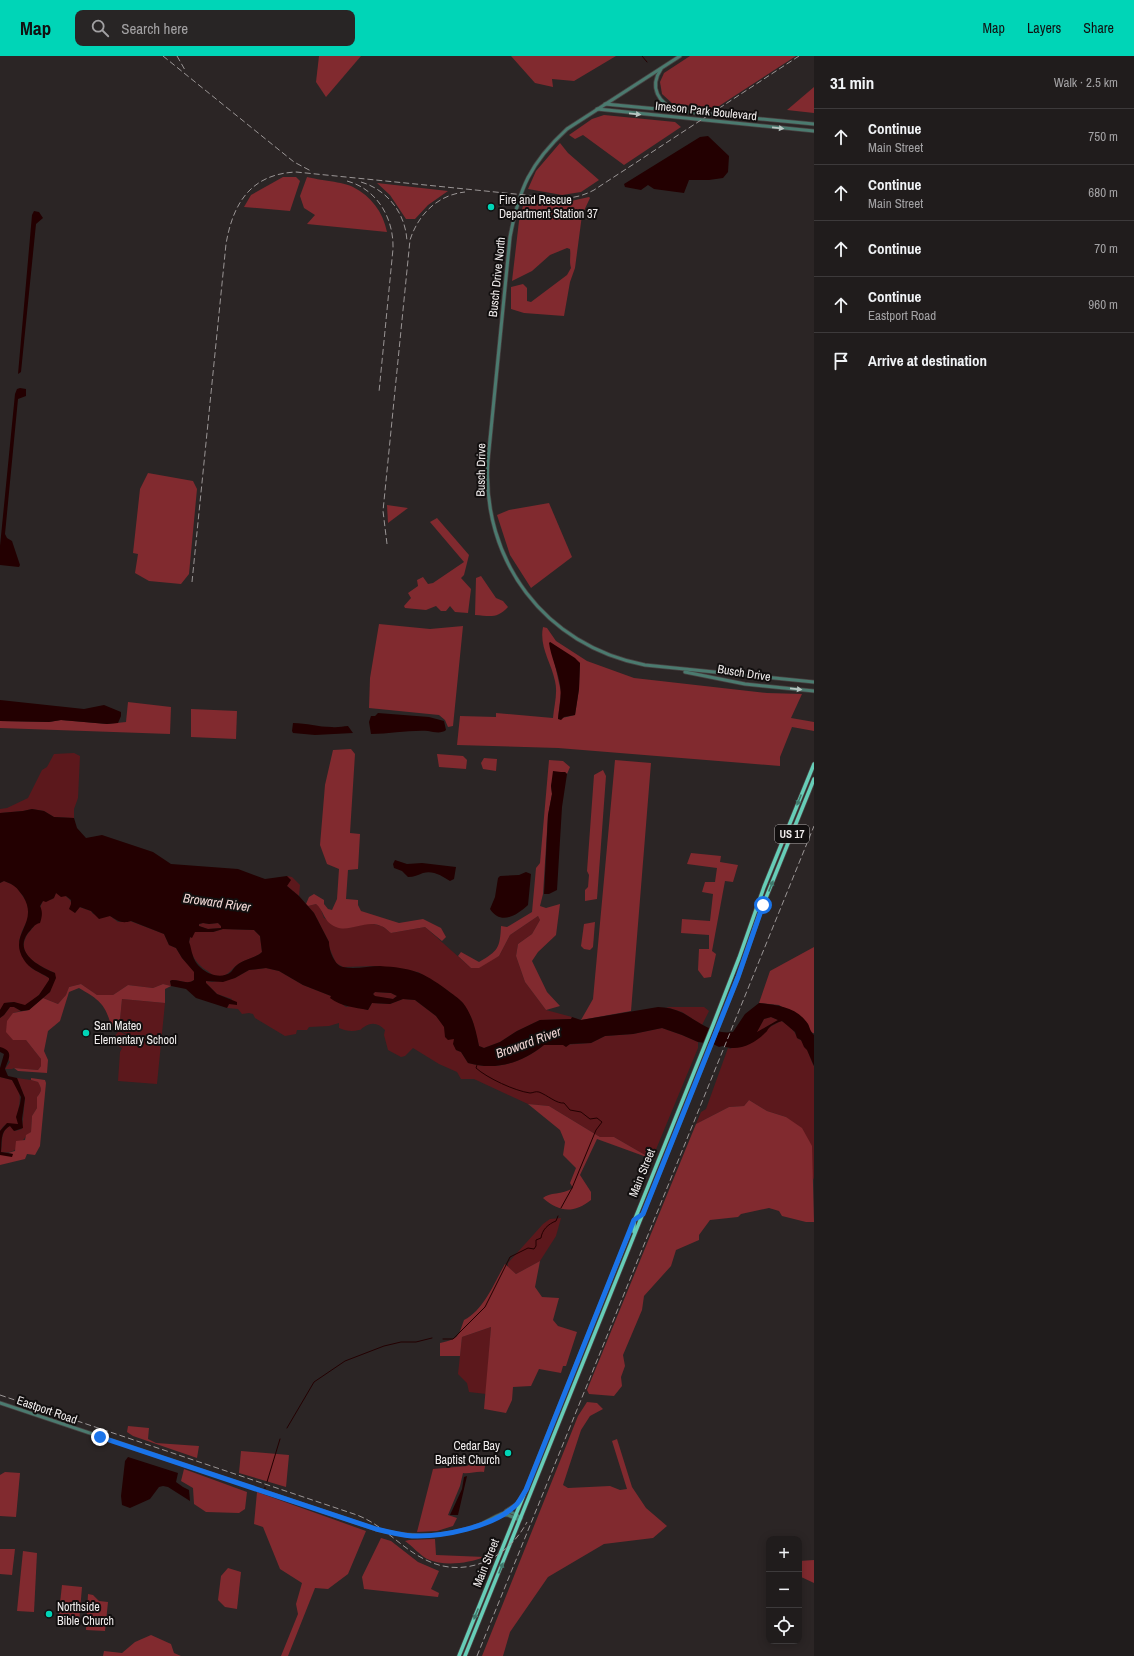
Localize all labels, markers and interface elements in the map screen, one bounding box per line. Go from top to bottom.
search box [75,10,355,46]
text: Map [20,15,51,41]
icon: search [89,17,111,39]
text: Search here [121,18,188,39]
text: Map [983,19,1005,37]
text: Layers [1027,19,1061,37]
text: Share [1083,19,1114,37]
text: 31 min [830,71,874,94]
text: Walk · 2.5 km [1054,74,1118,91]
street label: Imeson Park Boulevard [654,98,758,124]
one-way arrow [629,110,641,117]
text: Continue [868,118,921,139]
one-way arrow [772,124,785,131]
icon: ahead [830,126,852,148]
text: 750 m [1088,128,1118,145]
text: Main Street [868,139,923,156]
text: Continue [868,174,921,195]
icon: ahead [830,182,852,204]
text: 680 m [1088,184,1118,201]
place label: Fire and Rescue Department Station 37 [499,192,599,222]
text: Main Street [868,195,923,212]
marker: Fire and Rescue Department Station 37 [486,202,496,212]
street label: Busch Drive North [485,236,509,318]
icon: ahead [830,238,852,260]
text: Continue [868,238,921,259]
text: 70 m [1094,240,1118,257]
text: Continue [868,286,921,307]
icon: ahead [830,294,852,316]
text: 960 m [1088,296,1118,313]
text: Eastport Road [868,307,936,324]
icon: arrive [830,350,852,372]
text: Arrive at destination [868,350,987,371]
street label: Busch Drive [473,443,489,497]
street label: Busch Drive [716,661,772,685]
one-way arrow [789,686,802,692]
one-way arrow [796,795,802,807]
road number: US 17 [775,825,809,843]
one-way arrow [768,880,774,892]
water label: Broward River [182,889,252,916]
route start [754,896,772,914]
place label: San Mateo Elementary School [94,1018,177,1048]
water label: Broward River [493,1023,564,1062]
marker: San Mateo Elementary School [81,1028,91,1038]
street label: Main Street [625,1146,659,1200]
street label: Eastport Road [15,1392,79,1428]
route end [91,1428,109,1446]
place label: Cedar Bay Baptist Church [435,1438,500,1468]
marker: Cedar Bay Baptist Church [503,1448,513,1458]
street label: Main Street [469,1536,503,1590]
map controls [766,1536,802,1644]
button: + [766,1536,802,1572]
one-way arrow [498,1563,504,1574]
button: − [766,1572,802,1608]
place label: Northside Bible Church [57,1599,114,1629]
button: locate [766,1608,802,1644]
marker: Northside Bible Church [44,1609,54,1619]
one-way arrow [473,1609,479,1620]

